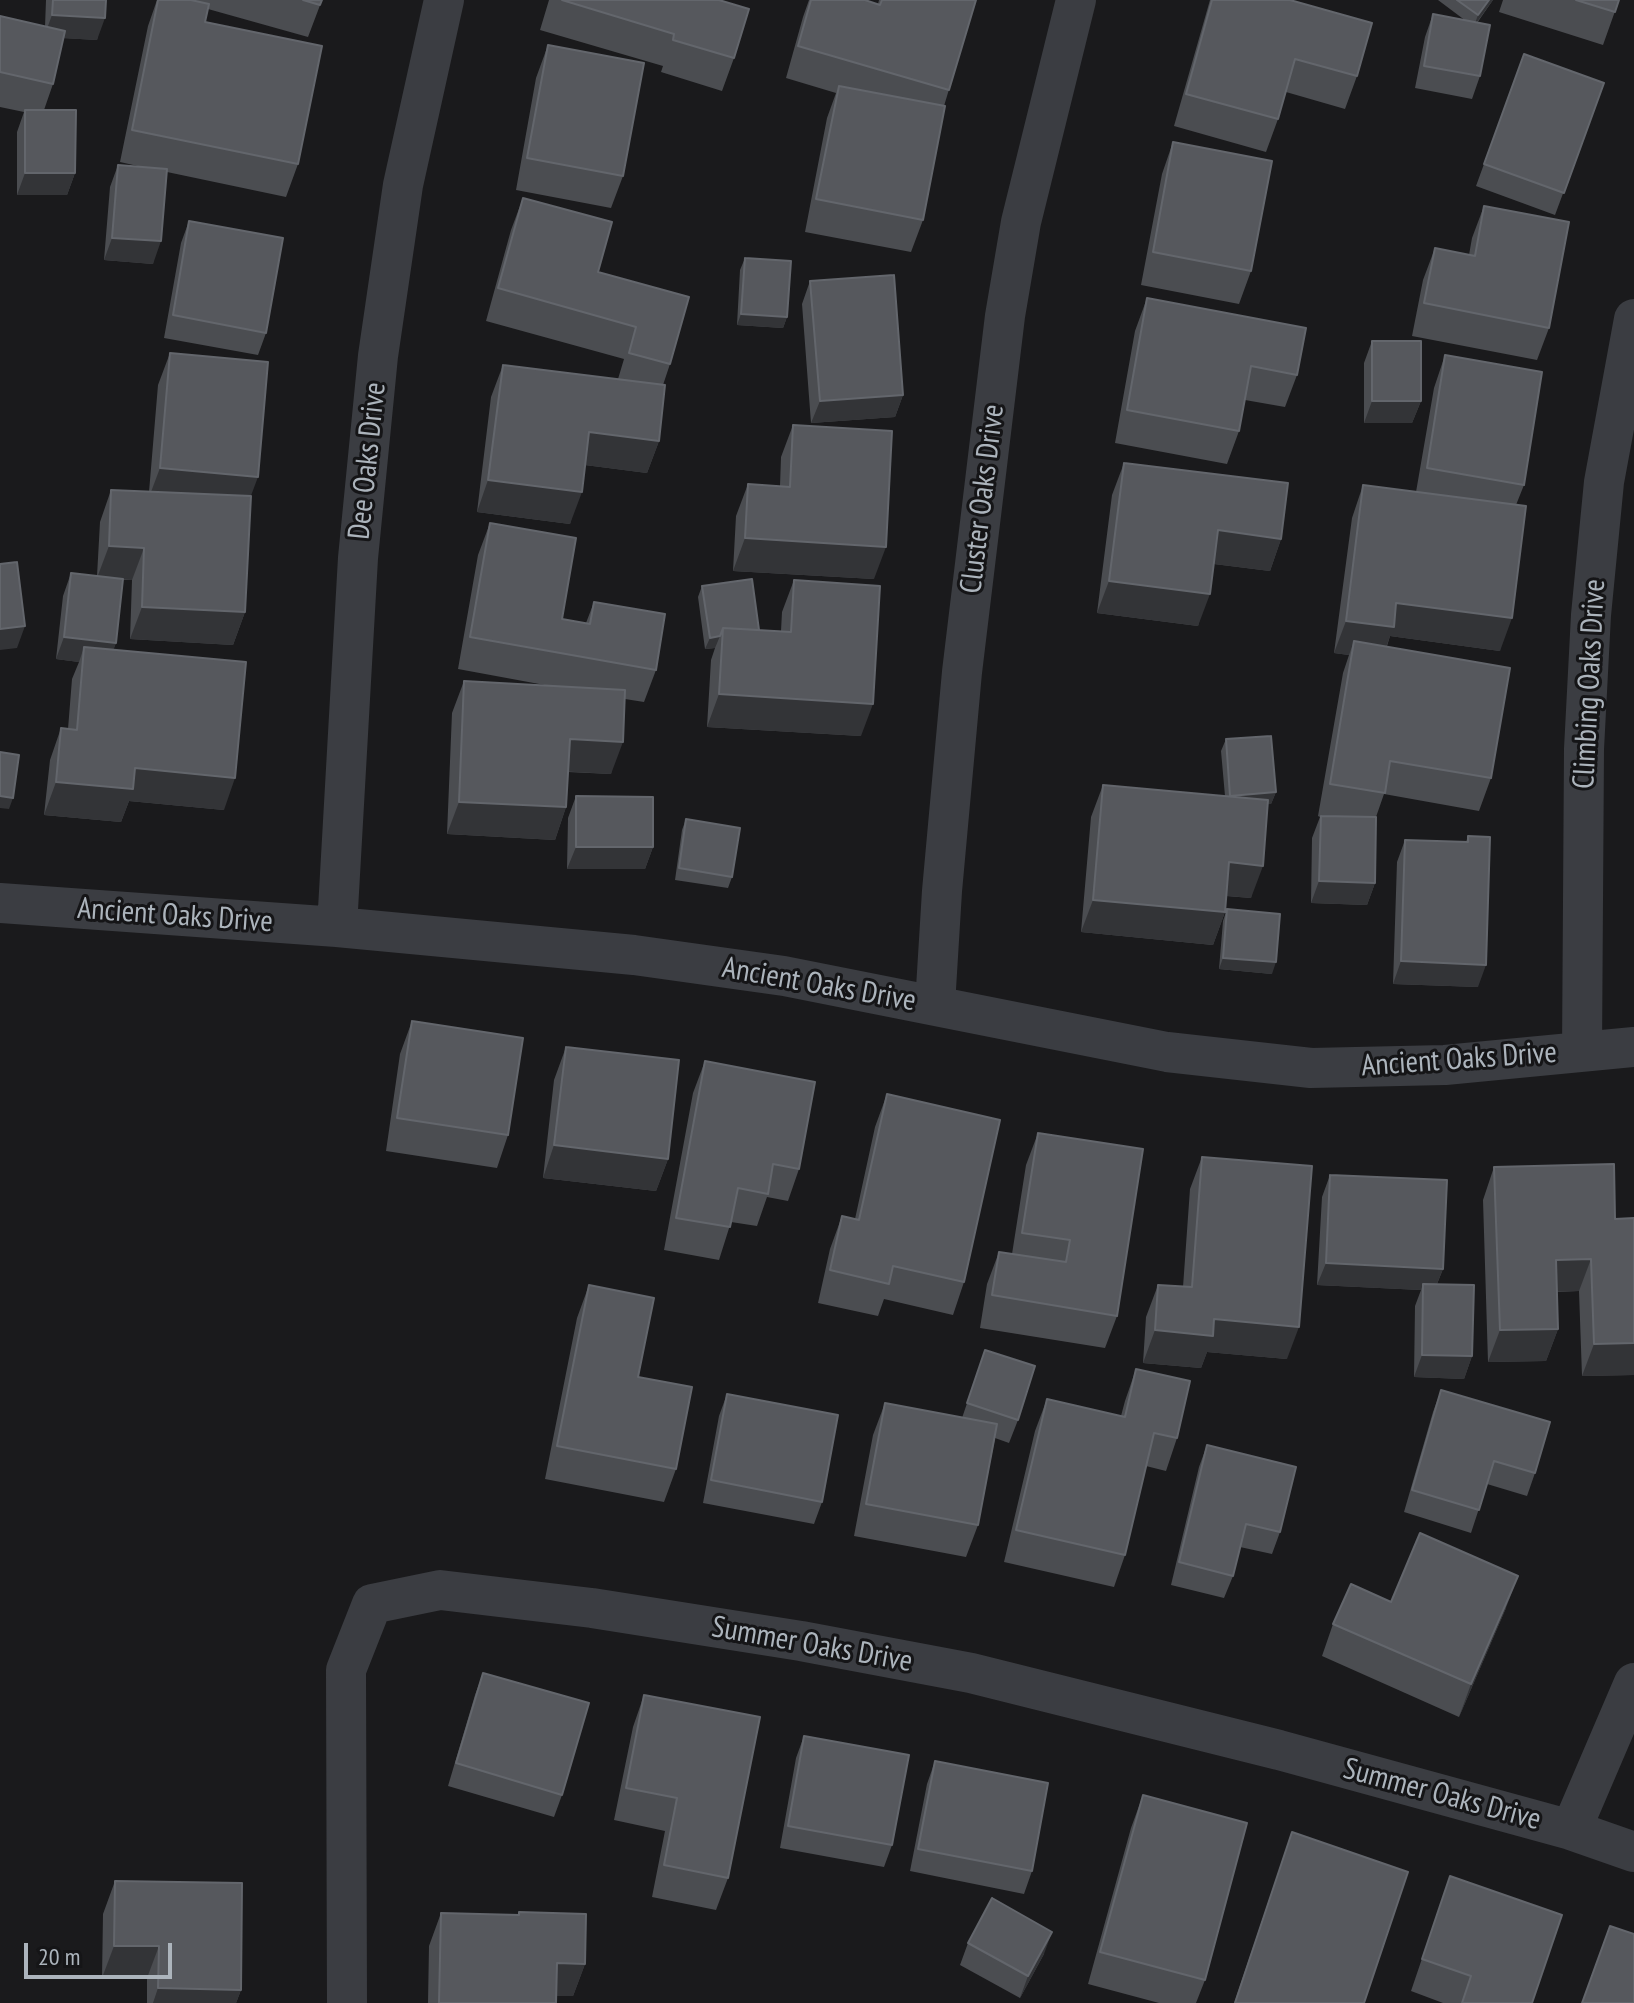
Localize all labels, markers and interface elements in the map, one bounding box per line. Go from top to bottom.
street label: Dee Oaks Drive [342,381,394,541]
street label: Cluster Oaks Drive [954,403,1012,595]
street label: Climbing Oaks Drive [1567,578,1613,790]
street label: Ancient Oaks Drive [76,891,274,941]
street label: Ancient Oaks Drive [719,950,919,1020]
street label: Ancient Oaks Drive [1360,1035,1558,1085]
street label: Summer Oaks Drive [709,1610,915,1680]
street label: Summer Oaks Drive [1339,1751,1545,1839]
scale bar [28,1927,176,1977]
text: 20 m [38,1941,80,1972]

